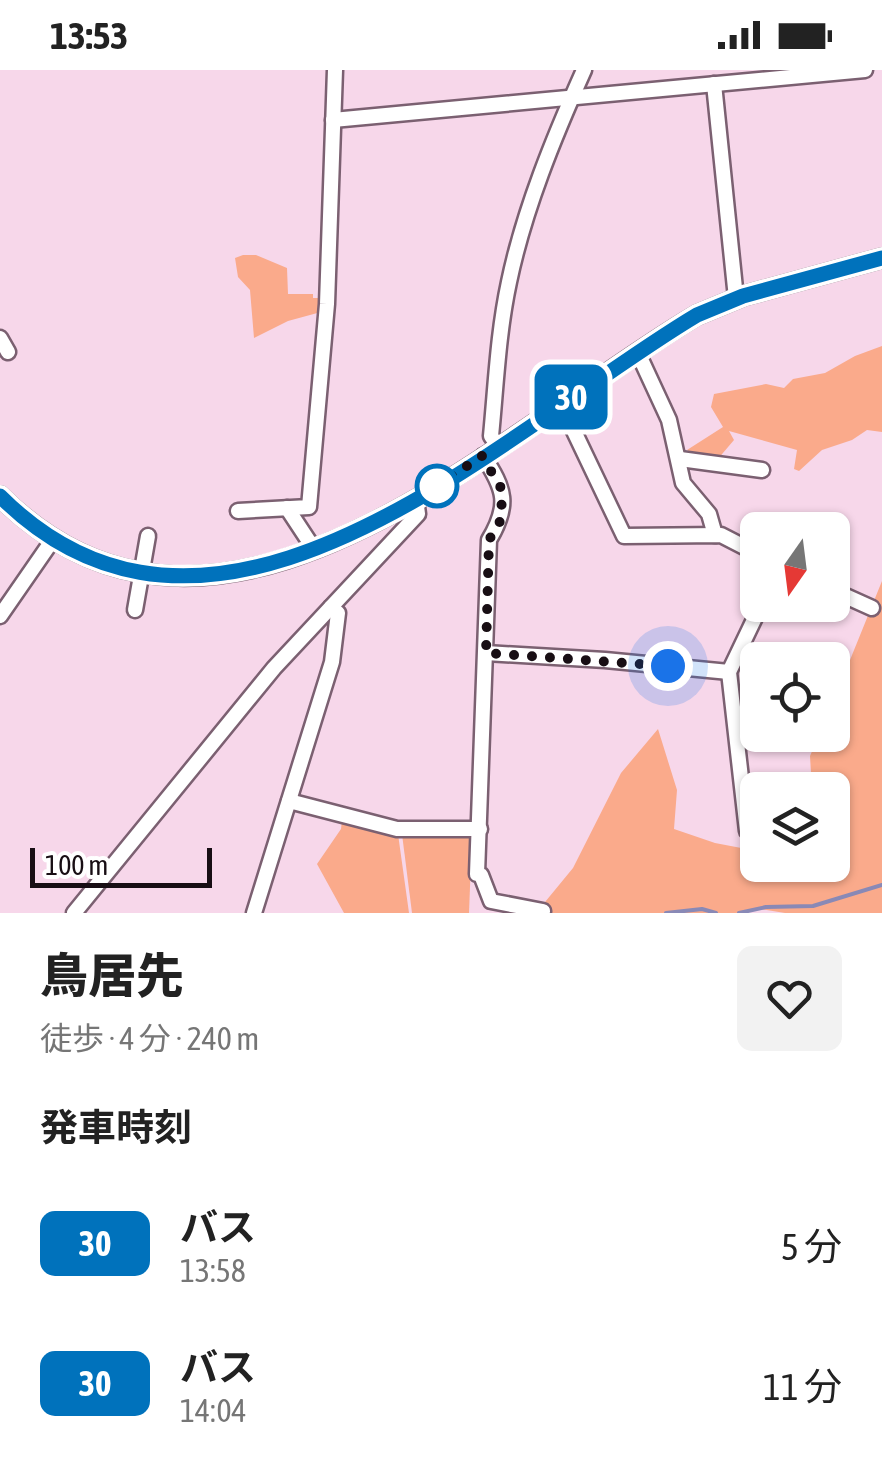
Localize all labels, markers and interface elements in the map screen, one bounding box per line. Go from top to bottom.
text: 13:53 [50,14,128,57]
line badge: 30 [526,364,616,430]
text: 30 [555,377,587,417]
unlabelled marker [416,465,458,507]
north arrow [740,512,850,622]
map controls [740,512,850,882]
your location [643,641,693,691]
button: locate [740,642,850,752]
button: layers [740,772,850,882]
scale bar [30,843,212,888]
text: 100 m [45,849,108,881]
button: heart [737,946,842,1051]
text: 鳥居先 [40,948,184,1003]
text: 徒歩 · 4 分 · 240 m [40,1020,259,1057]
text: 発車時刻 [40,1106,192,1149]
text: バス [180,1206,256,1249]
text: 30 [79,1223,111,1263]
text: 5 分 [781,1225,842,1268]
text: 13:58 [180,1252,246,1289]
text: バス [180,1346,256,1389]
text: 30 [79,1363,111,1403]
text: 11 分 [763,1365,842,1408]
text: 14:04 [180,1392,247,1429]

